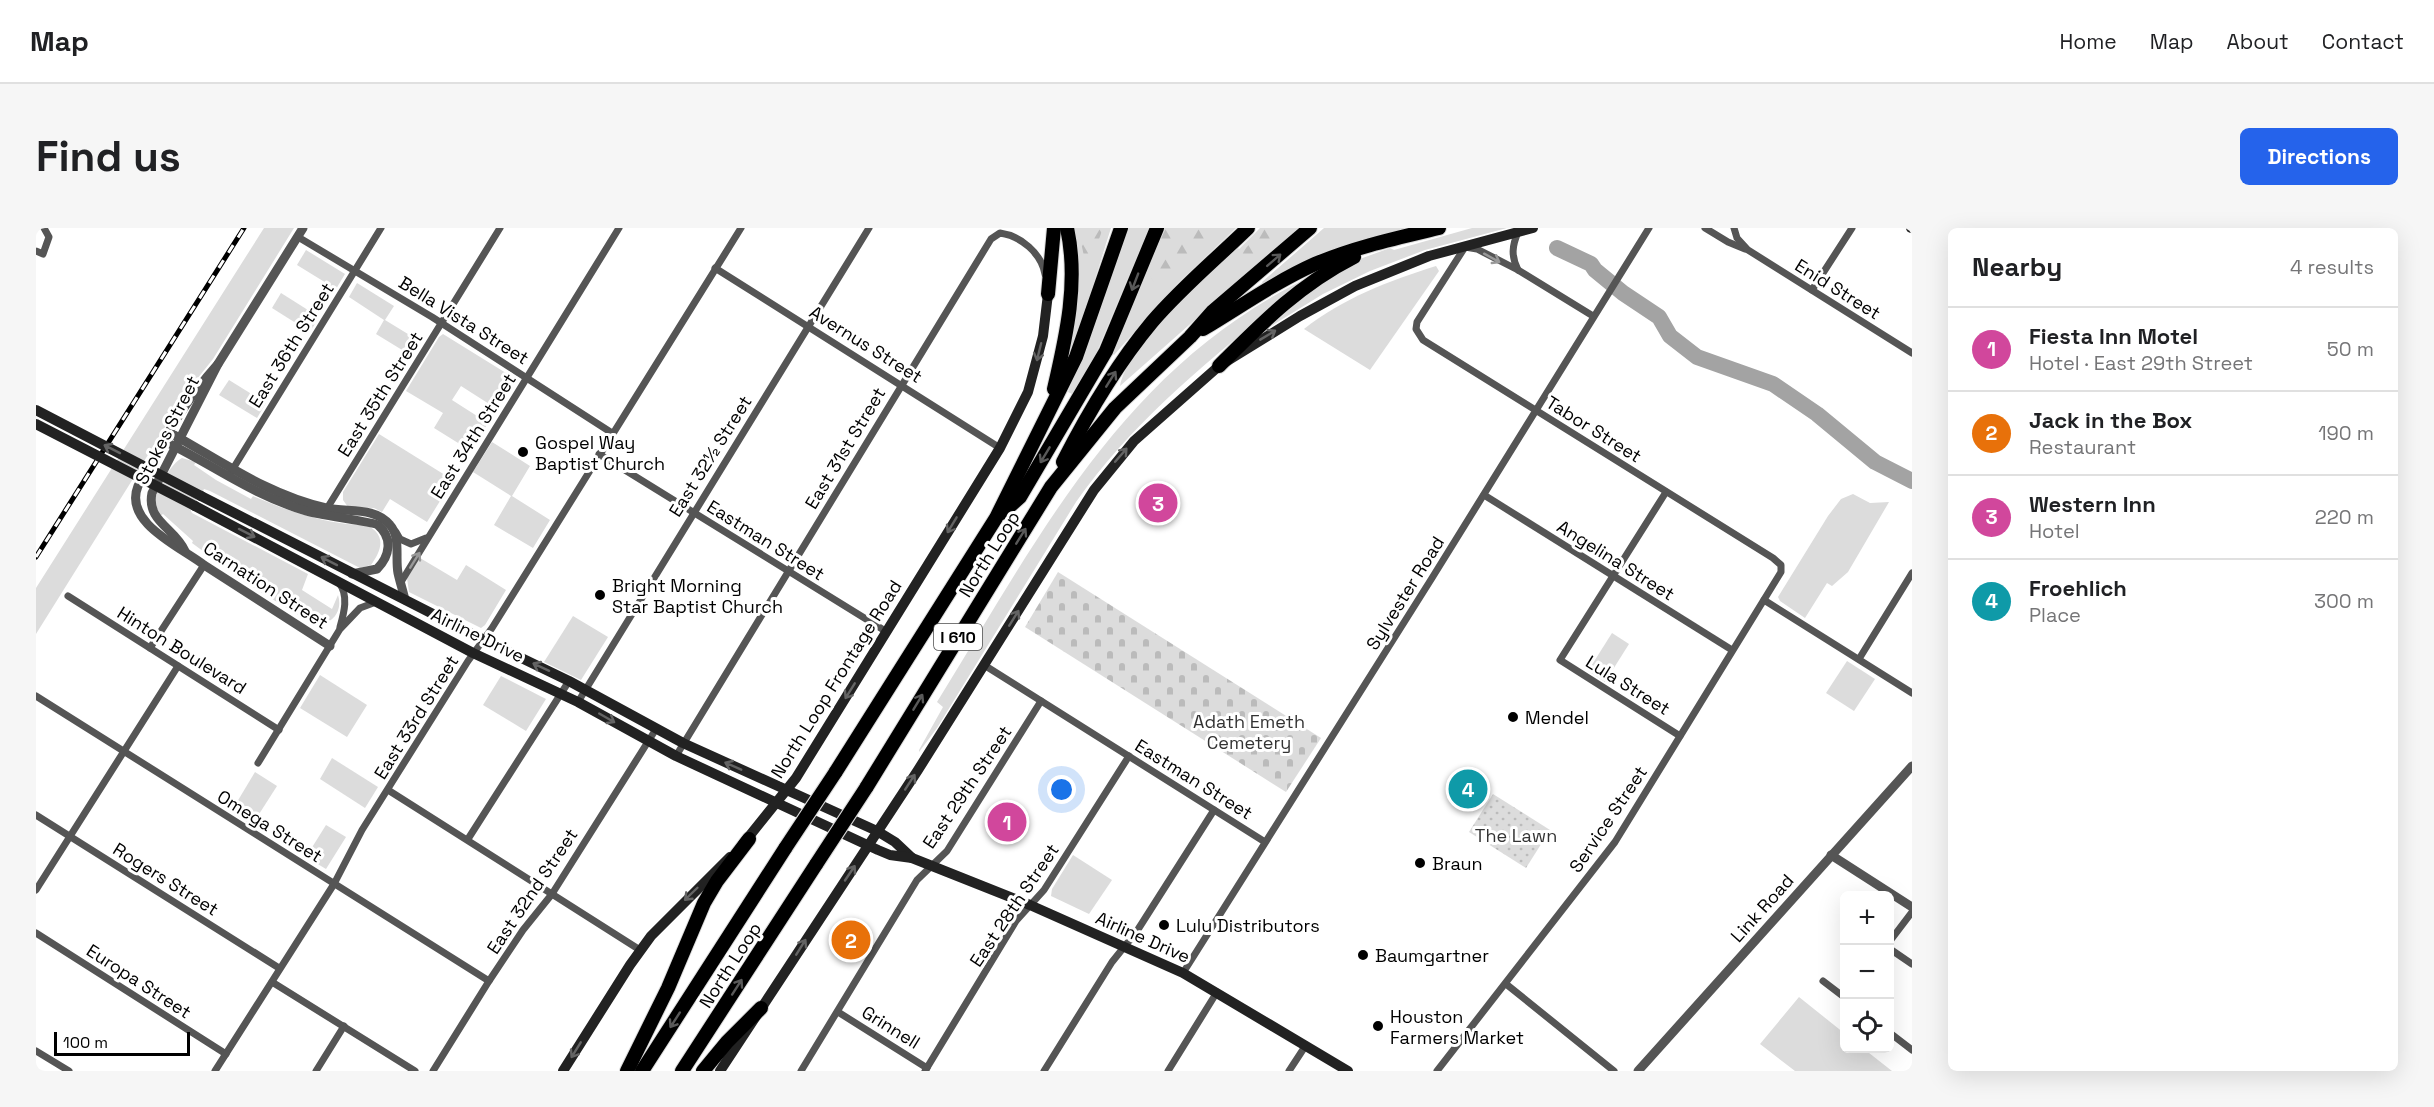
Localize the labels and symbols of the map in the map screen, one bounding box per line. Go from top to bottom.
one-way arrow [1483,252,1500,264]
one-way arrow [1267,253,1282,267]
street label: Enid Street [1791,254,1885,324]
street label: Bella Vista Street [395,271,533,369]
one-way arrow [1129,272,1140,291]
street label: East 36th Street [243,278,339,412]
street label: Avernus Street [805,300,927,388]
street label: East 35th Street [332,327,428,461]
one-way arrow [1260,329,1277,342]
one-way arrow [1033,342,1045,361]
street label: East 34th Street [425,369,521,503]
one-way arrow [1106,371,1118,388]
street label: Stokes Street [130,372,204,488]
street label: East 31st Street [800,383,890,513]
street label: Tabor Street [1542,390,1646,468]
street label: East 32½ Street [663,391,757,521]
place label: Gospel Way Baptist Church [535,431,665,475]
one-way arrow [103,443,121,455]
marker: Gospel Way Baptist Church [516,445,530,459]
one-way arrow [1039,446,1051,463]
one-way arrow [1115,447,1128,463]
pin: 3 [1138,480,1178,526]
street label: Eastman Street [703,495,829,585]
street label: North Loop [953,507,1025,601]
street label: Angelina Street [1553,515,1679,605]
one-way arrow [946,516,958,533]
one-way arrow [238,528,256,539]
one-way arrow [1016,528,1028,545]
street label: Sylvester Road [1361,532,1449,654]
street label: Carnation Street [199,536,333,634]
one-way arrow [409,552,421,569]
one-way arrow [320,555,338,567]
place label: Bright Morning Star Baptist Church [612,574,783,618]
street label: North Loop Frontage Road [765,576,907,782]
marker: Bright Morning Star Baptist Church [593,588,607,602]
street label: Hinton Boulevard [113,601,251,699]
street label: Airline Drive [428,603,528,667]
one-way arrow [1007,609,1020,626]
road number: I 610 [934,624,982,650]
street label: Lula Street [1582,650,1674,720]
street label: East 33rd Street [369,651,463,783]
one-way arrow [532,661,550,673]
one-way arrow [844,682,856,699]
one-way arrow [912,694,924,711]
place label: Mendel [1525,706,1589,729]
park label: Adath Emeth Cemetery [1193,710,1305,754]
marker: Mendel [1506,710,1520,724]
one-way arrow [598,712,615,724]
street label: East 29th Street [917,721,1017,853]
street label: Eastman Street [1131,734,1257,824]
one-way arrow [724,759,742,771]
street label: Service Street [1564,761,1652,877]
pin: 4 [1448,766,1488,812]
one-way arrow [903,774,916,791]
your location [1047,775,1076,804]
street label: Omega Street [213,785,327,867]
pin: 1 [988,800,1026,844]
street label: East 32nd Street [481,824,583,958]
park label: The Lawn [1475,824,1557,847]
street label: Rogers Street [109,837,223,921]
street label: East 28th Street [964,839,1064,971]
place label: Braun [1432,852,1483,875]
marker: Braun [1413,856,1427,870]
one-way arrow [844,865,856,881]
street label: Link Road [1725,869,1799,947]
one-way arrow [684,886,699,901]
street label: Airline Drive [1092,906,1194,968]
place label: Lulu Distributors [1176,914,1320,937]
street label: North Loop [694,918,766,1012]
pin: 2 [832,918,870,962]
marker: Lulu Distributors [1157,918,1171,932]
street label: Europa Street [82,939,196,1023]
one-way arrow [796,939,808,956]
place label: Baumgartner [1375,944,1489,967]
marker: Baumgartner [1356,948,1370,962]
one-way arrow [731,979,743,995]
street label: Grinnell [858,1000,924,1054]
place label: Houston Farmers Market [1390,1005,1524,1049]
one-way arrow [669,1011,681,1028]
marker: Houston Farmers Market [1371,1019,1385,1033]
scale bar [54,1029,190,1056]
one-way arrow [569,1041,581,1058]

